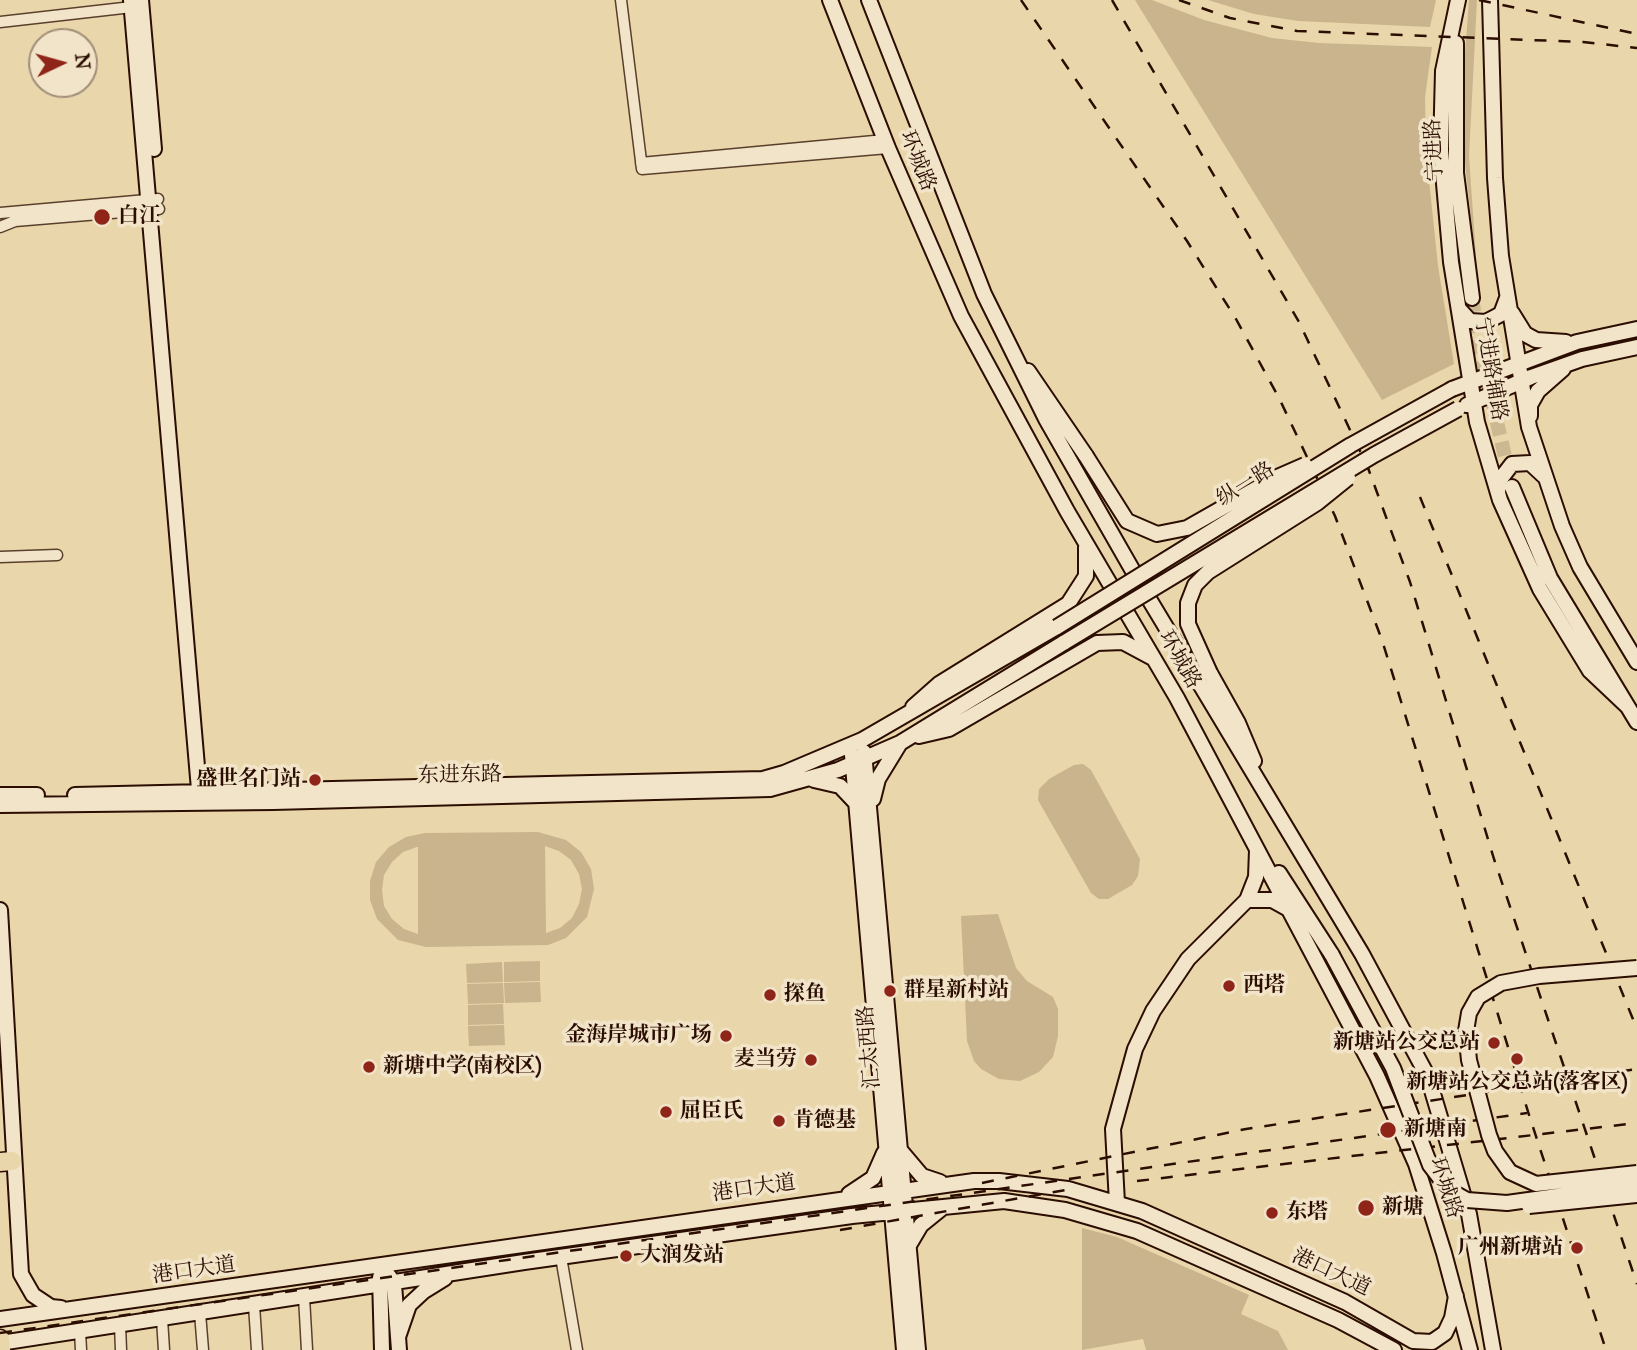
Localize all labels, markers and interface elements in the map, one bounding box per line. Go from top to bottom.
north arrow [28,28,98,98]
text: N [70,52,95,70]
street label: 宁进路 [1421,118,1449,182]
street label: 环城路 [894,127,940,195]
place label: 白江 [118,204,160,230]
marker: 白江 [92,207,112,227]
street label: 宁进路辅路 [1468,315,1512,423]
street label: 纵一路 [1213,458,1279,512]
street label: 环城路 [1152,626,1206,694]
street label: 东进东路 [418,763,502,789]
place label: 盛世名门站 [196,767,301,793]
marker: 盛世名门站 [307,772,323,788]
place label: 西塔 [1243,973,1285,999]
place label: 群星新村站 [904,978,1009,1004]
marker: 西塔 [1221,978,1237,994]
place label: 探鱼 [784,982,826,1008]
marker: 群星新村站 [882,983,898,999]
marker: 探鱼 [762,987,778,1003]
street label: 汇太西路 [854,1004,886,1090]
place label: 金海岸城市广场 [565,1023,712,1049]
marker: 金海岸城市广场 [718,1028,734,1044]
place label: 新塘站公交总站 [1333,1030,1480,1056]
marker: 新塘站公交总站 [1486,1035,1502,1051]
place label: 麦当劳 [734,1047,797,1073]
marker: 新塘站公交总站(落客区) [1509,1051,1525,1067]
marker: 麦当劳 [803,1052,819,1068]
place label: 新塘中学(南校区) [383,1054,542,1080]
marker: 新塘中学(南校区) [361,1059,377,1075]
place label: 新塘站公交总站(落客区) [1406,1070,1628,1096]
place label: 屈臣氏 [680,1099,743,1125]
marker: 屈臣氏 [658,1104,674,1120]
place label: 肯德基 [793,1108,856,1134]
marker: 肯德基 [771,1113,787,1129]
place label: 新塘南 [1404,1117,1467,1143]
marker: 新塘南 [1378,1120,1398,1140]
street label: 环城路 [1423,1154,1467,1222]
street label: 港口大道 [711,1171,797,1207]
place label: 新塘 [1382,1195,1424,1221]
marker: 新塘 [1356,1198,1376,1218]
place label: 东塔 [1286,1200,1328,1226]
marker: 东塔 [1264,1205,1280,1221]
place label: 广州新塘站 [1458,1235,1563,1261]
marker: 广州新塘站 [1569,1240,1585,1256]
place label: 大润发站 [640,1243,724,1269]
street label: 港口大道 [1288,1244,1374,1302]
marker: 大润发站 [618,1248,634,1264]
street label: 港口大道 [151,1253,237,1289]

